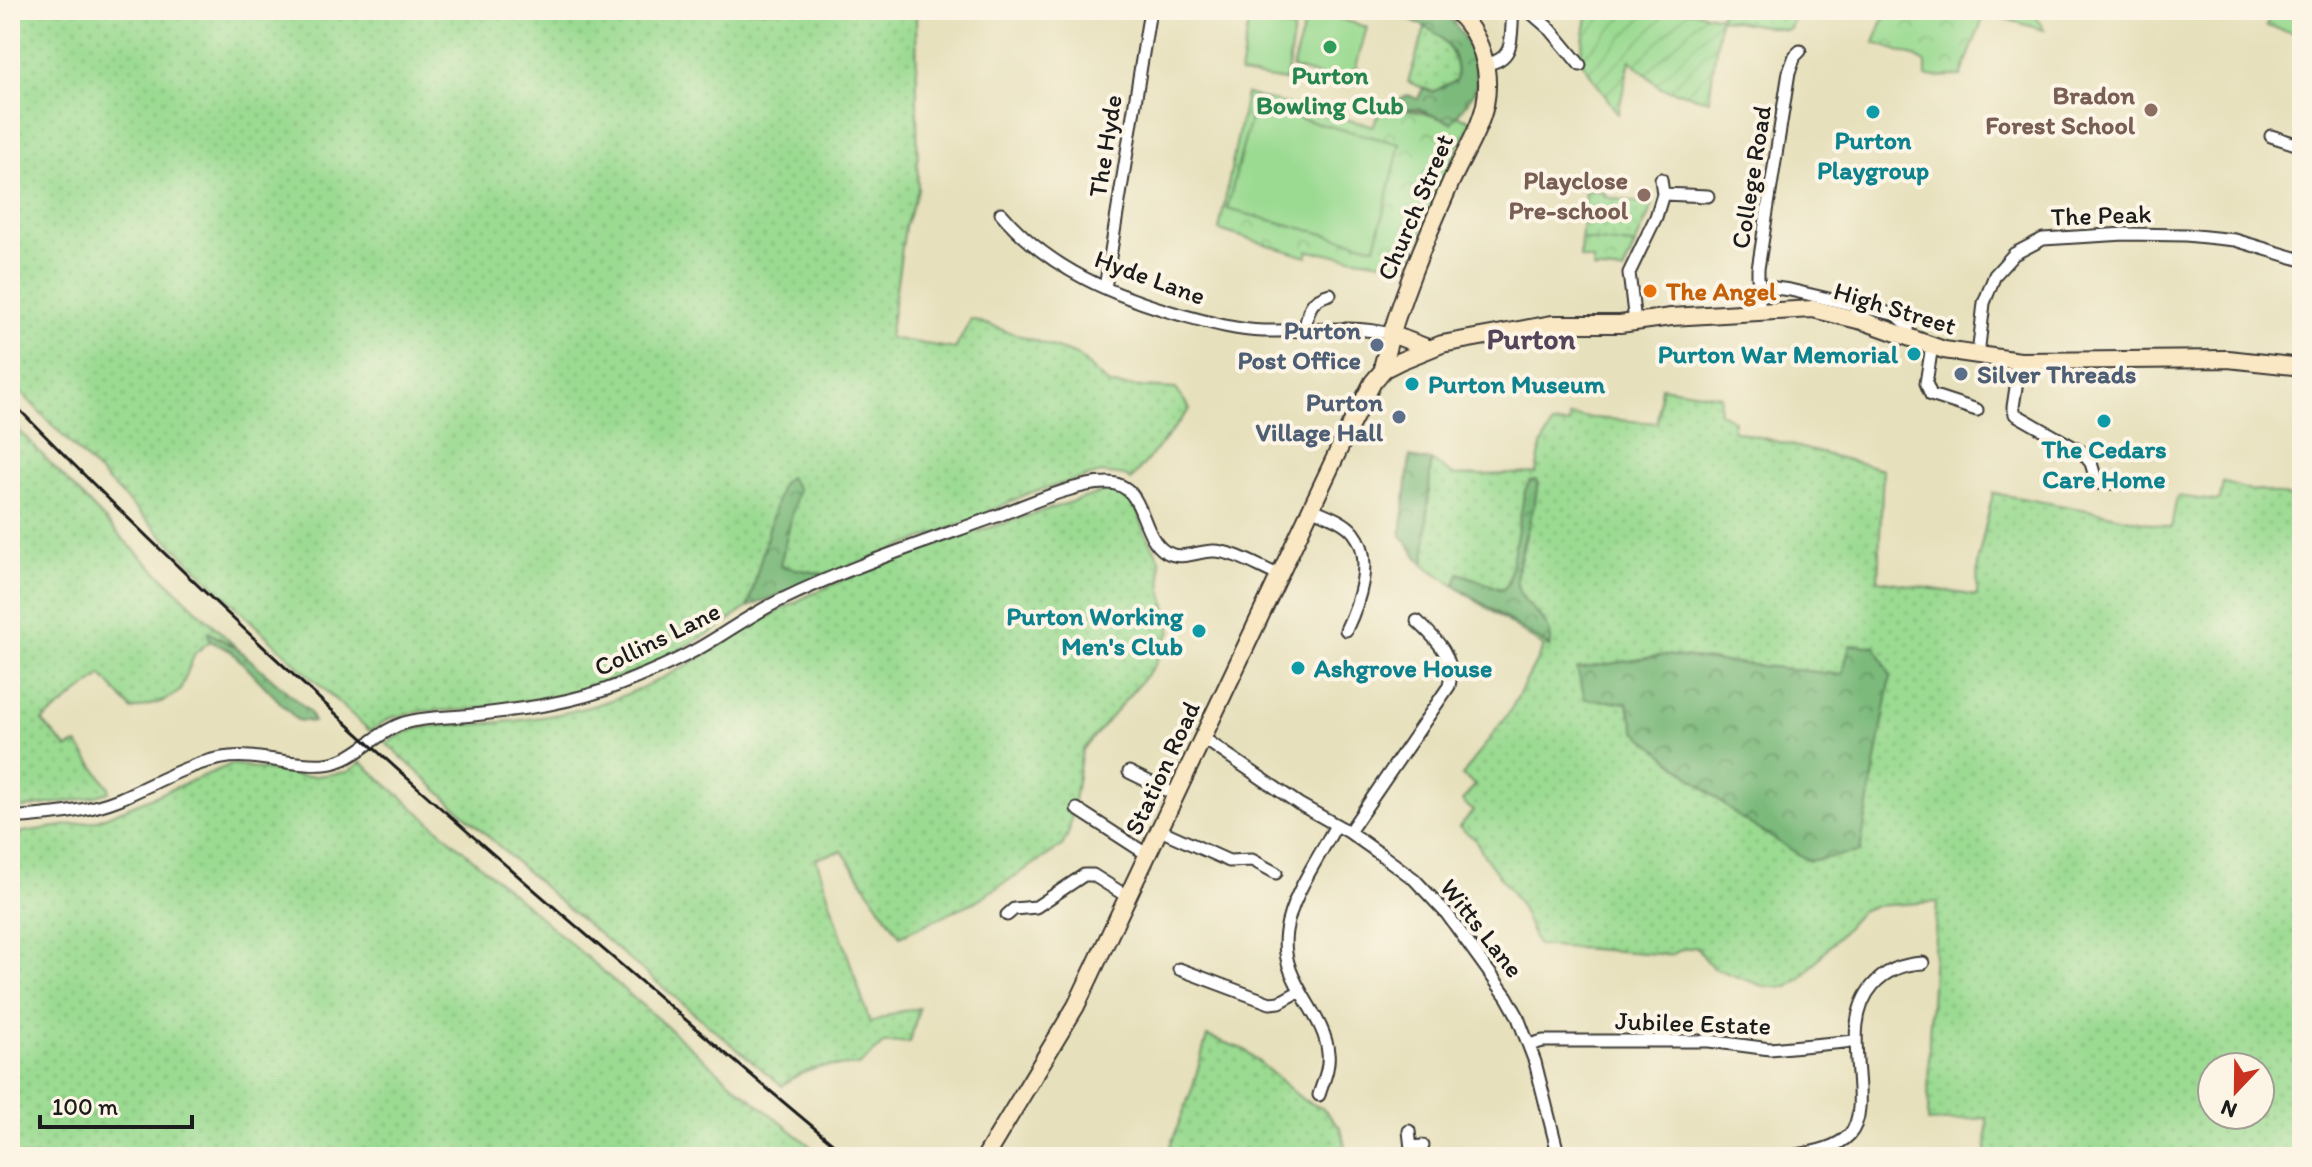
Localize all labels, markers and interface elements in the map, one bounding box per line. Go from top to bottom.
marker: Purton Bowling Club [1321,38,1339,56]
place label: Purton Bowling Club [1256,59,1404,121]
place label: Bradon Forest School [1985,79,2136,141]
street label: The Hyde [1081,92,1129,200]
marker: Bradon Forest School [2142,101,2160,119]
street label: College Road [1724,102,1778,251]
marker: Purton Playgroup [1864,103,1882,121]
place label: Purton Playgroup [1817,124,1929,186]
street label: Church Street [1370,129,1460,285]
place label: Playclose Pre-school [1508,164,1629,226]
marker: Playclose Pre-school [1635,186,1653,204]
street label: The Peak [2050,197,2152,233]
street label: Hyde Lane [1090,242,1210,312]
street label: High Street [1830,274,1960,342]
place label: The Angel [1665,275,1777,307]
marker: The Angel [1641,282,1659,300]
place label: Purton Post Office [1237,314,1361,376]
district label: Purton [1486,320,1576,357]
marker: Purton Post Office [1368,336,1386,354]
place label: Purton War Memorial [1658,338,1899,370]
marker: Purton War Memorial [1905,345,1923,363]
place label: Silver Threads [1977,358,2136,390]
marker: Silver Threads [1952,365,1970,383]
place label: Purton Museum [1428,368,1606,400]
marker: Purton Museum [1403,375,1421,393]
place label: Purton Village Hall [1256,386,1384,448]
marker: Purton Village Hall [1390,408,1408,426]
marker: The Cedars Care Home [2095,412,2113,430]
place label: The Cedars Care Home [2040,433,2167,495]
street label: Collins Lane [589,595,725,683]
place label: Purton Working Men's Club [1006,600,1184,662]
marker: Purton Working Men's Club [1190,622,1208,640]
place label: Ashgrove House [1313,652,1492,684]
marker: Ashgrove House [1289,659,1307,677]
street label: Station Road [1117,695,1207,840]
street label: Witts Lane [1433,872,1531,984]
street label: Jubilee Estate [1614,1004,1772,1042]
north arrow [2196,1051,2276,1131]
scale bar [40,1079,192,1129]
text: 100 m [52,1092,118,1121]
text: N [2217,1094,2241,1124]

